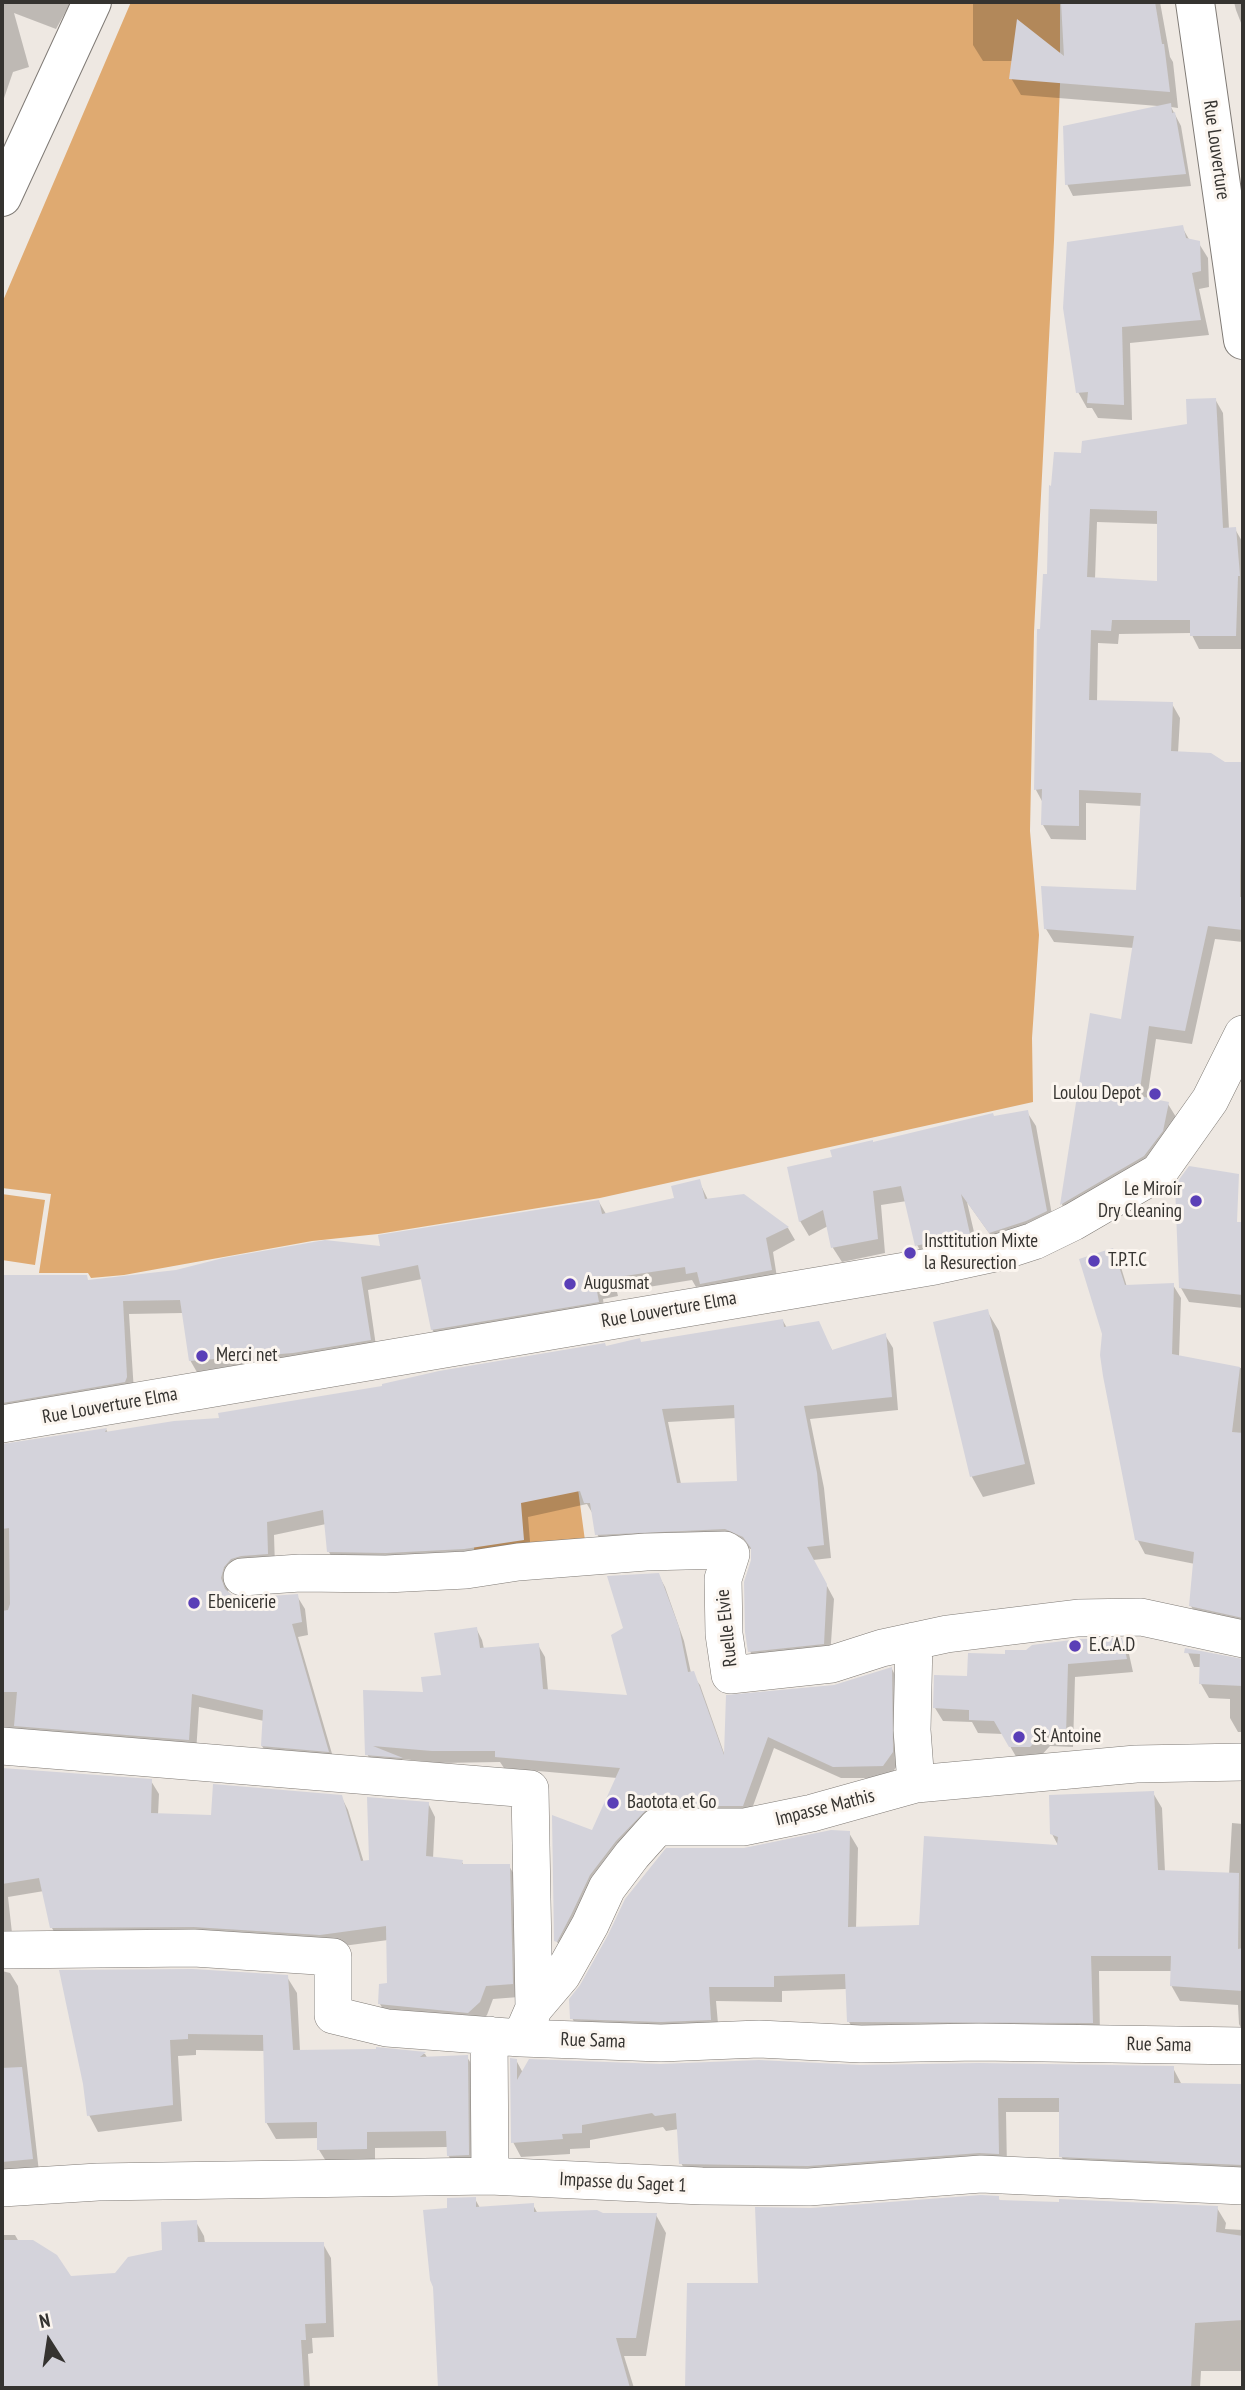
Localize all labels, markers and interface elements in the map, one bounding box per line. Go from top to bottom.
street label: Rue Louverture [1198,99,1234,201]
place label: Loulou Depot [1053,1083,1141,1105]
marker: Loulou Depot [1147,1086,1163,1102]
place label: Le Miroir Dry Cleaning [1098,1179,1182,1223]
marker: Le Miroir Dry Cleaning [1188,1193,1204,1209]
place label: Insttitution Mixte la Resurection [924,1231,1038,1275]
marker: Insttitution Mixte la Resurection [902,1245,918,1261]
place label: T.P.T.C [1108,1250,1147,1272]
marker: T.P.T.C [1086,1253,1102,1269]
place label: Augusmat [584,1273,649,1295]
marker: Augusmat [562,1276,578,1292]
street label: Rue Louverture Elma [600,1287,738,1333]
place label: Merci net [216,1345,277,1367]
marker: Merci net [194,1348,210,1364]
street label: Rue Louverture Elma [41,1383,179,1429]
street label: Ruelle Elvie [712,1588,742,1668]
place label: Ebenicerie [208,1592,276,1614]
marker: Ebenicerie [186,1595,202,1611]
place label: E.C.A.D [1089,1635,1135,1657]
marker: E.C.A.D [1067,1638,1083,1654]
place label: St Antoine [1033,1726,1101,1748]
marker: St Antoine [1011,1729,1027,1745]
street label: Impasse Mathis [773,1785,877,1831]
place label: Baotota et Go [627,1792,717,1814]
marker: Baotota et Go [605,1795,621,1811]
street label: Rue Sama [560,2028,626,2054]
street label: Rue Sama [1126,2033,1192,2057]
street label: Impasse du Saget 1 [559,2168,687,2198]
north arrow [14,2306,84,2376]
text: N [37,2308,52,2333]

